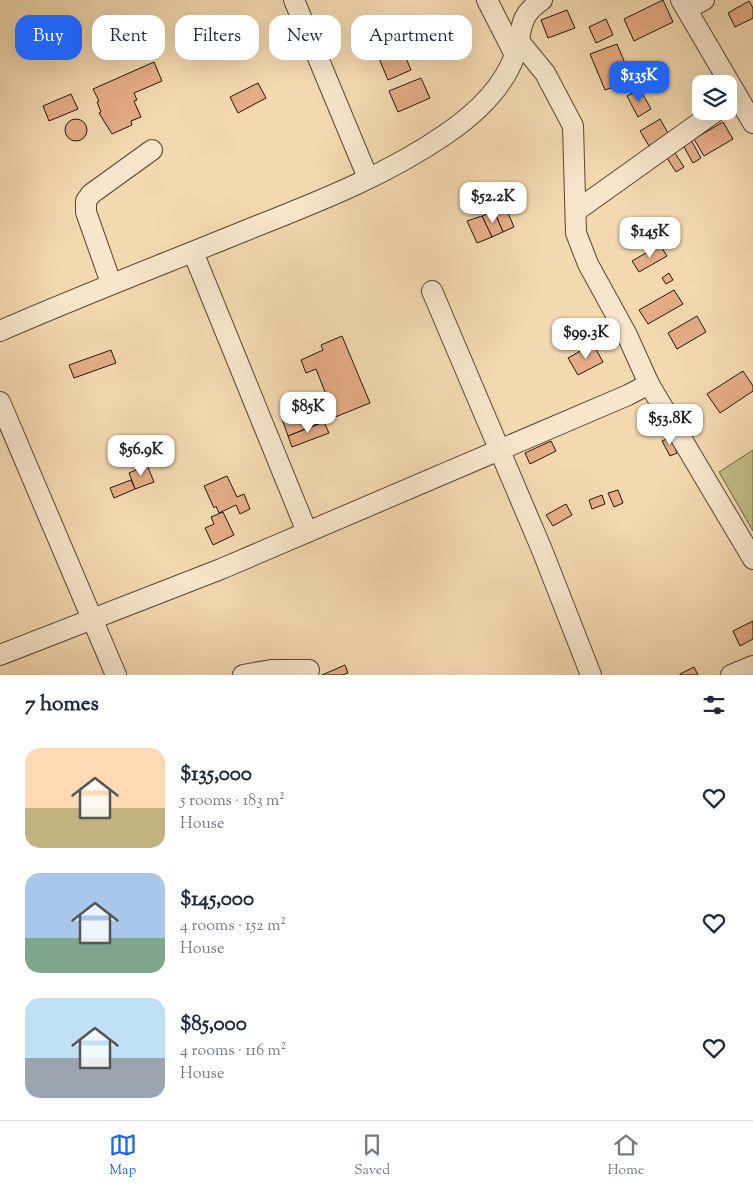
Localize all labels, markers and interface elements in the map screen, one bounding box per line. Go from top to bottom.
chip: Buy [15,15,82,60]
chip: Rent [92,15,165,60]
chip: Filters [175,15,259,60]
chip: New [269,15,341,60]
chip: Apartment [351,15,472,60]
pin: $135K [604,61,674,103]
text: $135K [620,65,658,88]
map controls [692,75,737,120]
button: layers [692,75,737,120]
pin: $52.2K [452,182,534,224]
text: $52.2K [471,186,515,209]
pin: $145K [615,216,685,259]
text: $145K [630,221,670,244]
pin: $99.3K [545,318,627,360]
text: $99.3K [563,322,609,345]
pin: $85K [278,392,338,434]
text: $85K [291,396,325,419]
pin: $53.8K [629,404,711,446]
text: $53.8K [648,408,692,431]
pin: $56.9K [100,434,182,477]
text: $56.9K [119,439,163,462]
text: 7 homes [25,690,99,720]
icon: filters [700,691,728,719]
text: $135,000 [180,760,252,790]
icon: home [65,768,125,828]
icon: heart [700,784,728,812]
text: 5 rooms · 183 m² [180,790,285,813]
text: House [180,813,224,836]
text: $145,000 [180,885,254,915]
icon: home [65,893,125,953]
icon: heart [700,909,728,937]
text: 4 rooms · 152 m² [180,915,286,938]
text: House [180,938,224,961]
text: $85,000 [180,1010,247,1040]
icon: home [65,1018,125,1078]
icon: heart [700,1034,728,1062]
text: 4 rooms · 116 m² [180,1040,286,1063]
text: House [180,1063,224,1086]
tab: Map [109,1131,137,1181]
tab: Saved [354,1131,390,1181]
tab: Home [608,1131,644,1181]

